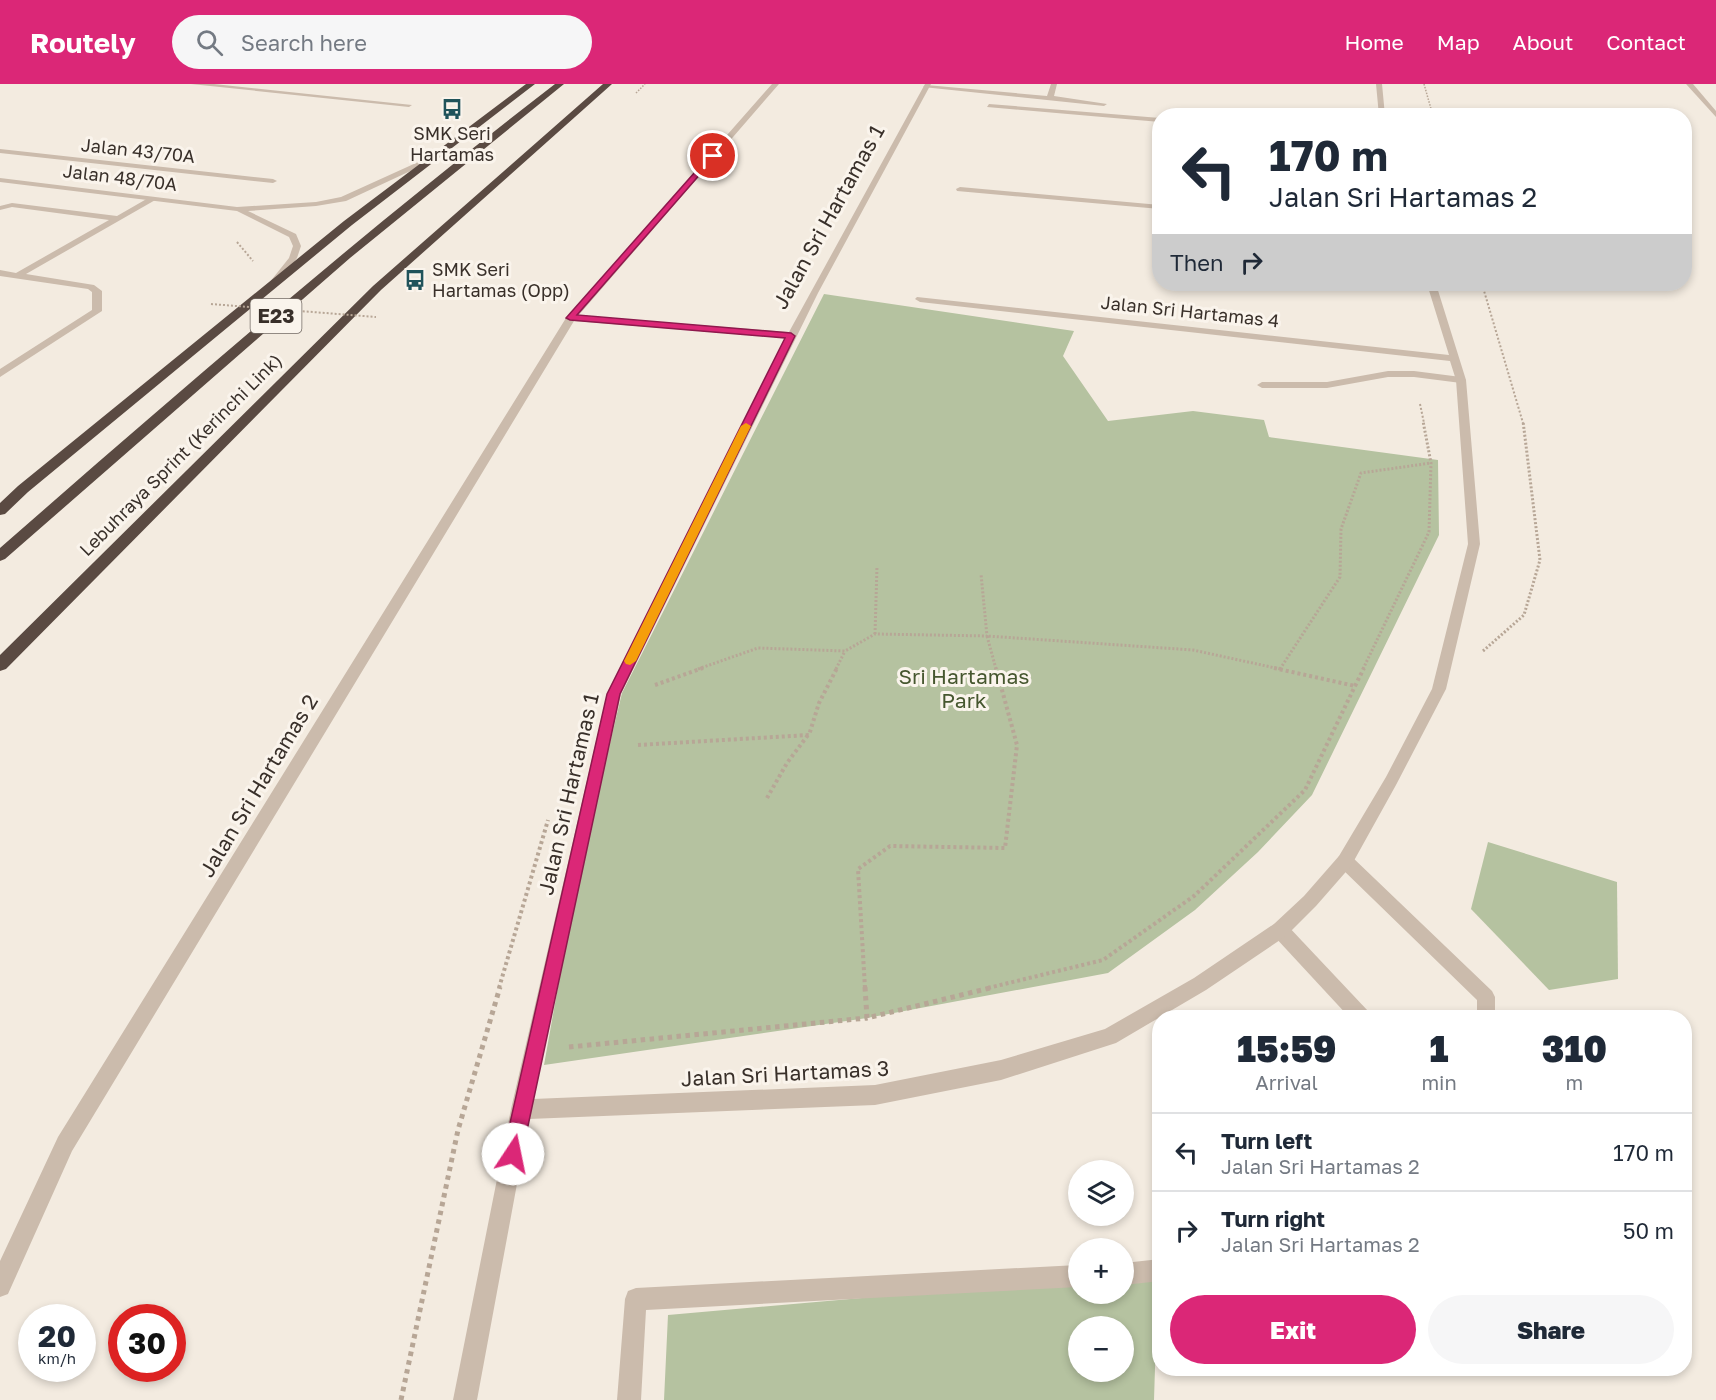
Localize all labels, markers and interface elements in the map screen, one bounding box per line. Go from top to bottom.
search box [172,15,592,69]
text: Routely [30,26,136,59]
icon: search [193,26,226,59]
text: Search here [241,29,367,56]
text: Home [1344,29,1404,55]
text: Map [1437,29,1480,55]
text: About [1513,29,1573,55]
text: Contact [1606,29,1686,55]
bus stop icon: SMK Seri Hartamas [440,97,464,121]
street label: Jalan Sri Hartamas 1 [767,120,890,313]
place label: SMK Seri Hartamas [410,122,494,165]
pin [687,130,738,181]
text: 170 m [1269,130,1388,180]
icon: left [1170,132,1248,210]
street label: Jalan 43/70A [80,133,196,167]
icon: arrive [696,139,729,172]
street label: Jalan 48/70A [62,159,179,195]
text: Jalan Sri Hartamas 2 [1269,181,1537,213]
icon: right [1235,246,1268,279]
text: Then [1170,249,1223,276]
place label: SMK Seri Hartamas (Opp) [432,258,570,301]
bus stop icon: SMK Seri Hartamas (Opp) [403,268,427,292]
street label: Jalan Sri Hartamas 4 [1100,291,1280,331]
road number: E23 [250,299,302,333]
street label: Lebuhraya Sprint (Kerinchi Link) [75,349,286,560]
park label: Sri Hartamas Park [899,663,1029,713]
street label: Jalan Sri Hartamas 2 [193,689,323,882]
street label: Jalan Sri Hartamas 1 [532,690,604,897]
text: 15:59 [1237,1027,1337,1070]
text: 1 [1430,1027,1449,1070]
text: 310 [1542,1027,1607,1070]
street label: Jalan Sri Hartamas 3 [680,1055,890,1091]
text: Arrival [1255,1070,1318,1094]
text: min [1421,1070,1457,1094]
text: m [1566,1070,1583,1094]
position arrow [481,1122,545,1186]
text: Turn left [1221,1127,1312,1154]
icon: left [1170,1136,1203,1169]
text: 170 m [1613,1139,1674,1166]
text: Jalan Sri Hartamas 2 [1221,1154,1420,1178]
map controls [1068,1160,1134,1382]
button: layers [1068,1160,1134,1226]
text: Turn right [1221,1205,1325,1232]
icon: right [1170,1214,1203,1247]
text: 50 m [1623,1217,1674,1244]
text: Jalan Sri Hartamas 2 [1221,1232,1420,1256]
button: + [1068,1238,1134,1304]
button: Exit [1170,1295,1416,1364]
button: Share [1428,1295,1674,1364]
speed limit sign: 30 [108,1304,186,1382]
button: − [1068,1316,1134,1382]
text: 20 [38,1318,76,1354]
text: km/h [38,1349,76,1367]

